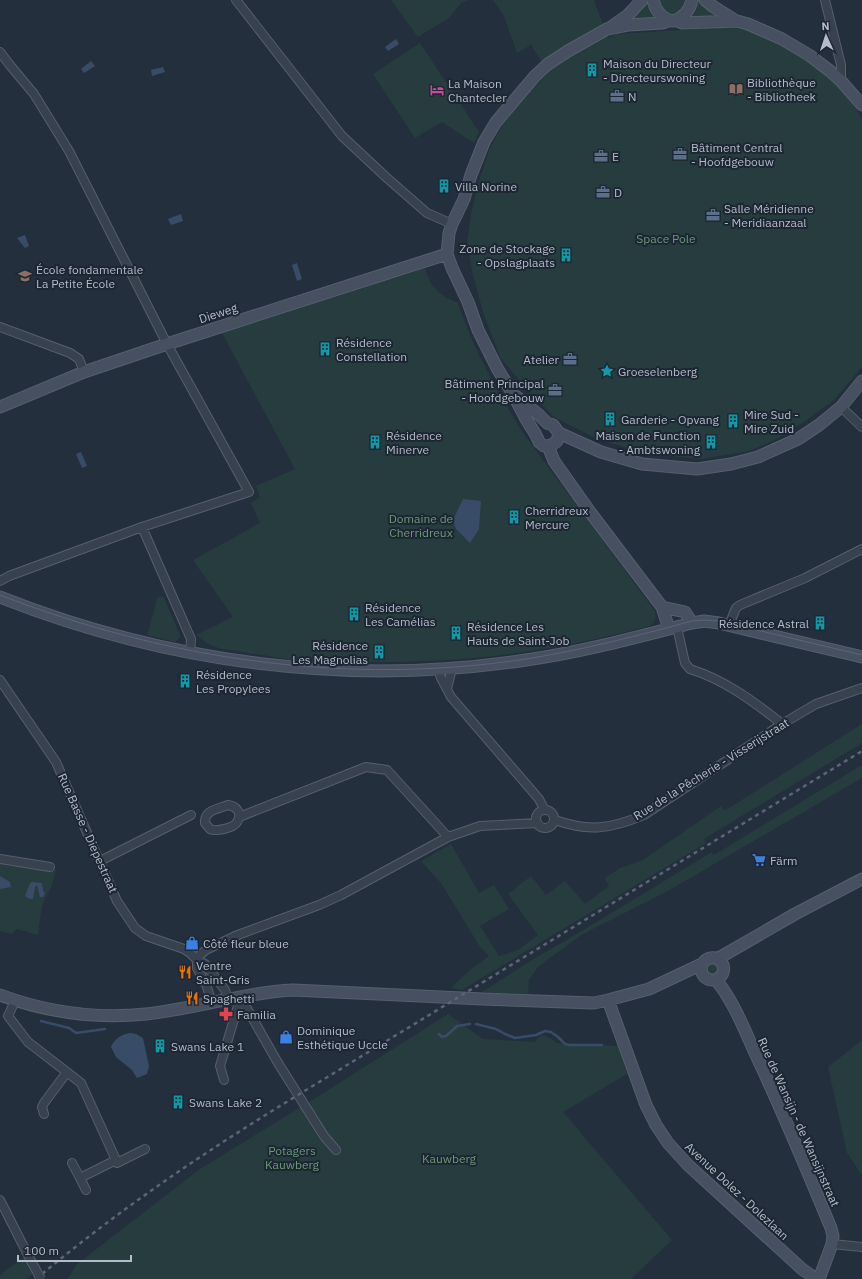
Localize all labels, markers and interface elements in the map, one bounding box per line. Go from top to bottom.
north arrow [806,16,846,56]
text: N [821,19,830,33]
place label: Maison du Directeur - Directeurswoning [603,56,712,85]
building icon: Maison du Directeur - Directeurswoning [584,62,600,78]
place label: Bibliothèque - Bibliotheek [747,75,817,104]
place label: La Maison Chantecler [448,76,507,105]
library icon: Bibliothèque - Bibliotheek [728,81,744,97]
hotel icon: La Maison Chantecler [429,82,445,98]
office icon: N [609,88,625,104]
place label: N [628,89,636,104]
place label: Bâtiment Central - Hoofdgebouw [691,140,782,169]
office icon: Bâtiment Central - Hoofdgebouw [672,146,688,162]
office icon: E [593,148,609,164]
place label: E [612,149,619,164]
building icon: Villa Norine [436,178,452,194]
place label: Villa Norine [455,179,517,194]
office icon: D [595,184,611,200]
place label: D [614,185,622,200]
place label: Salle Méridienne - Meridiaanzaal [724,201,814,230]
office icon: Salle Méridienne - Meridiaanzaal [705,207,721,223]
park label: Space Pole [636,231,696,246]
place label: Zone de Stockage - Opslagplaats [459,241,555,270]
building icon: Zone de Stockage - Opslagplaats [558,247,574,263]
place label: École fondamentale La Petite École [36,262,144,291]
school or university icon: École fondamentale La Petite École [17,268,33,284]
street label: Dieweg [197,300,240,326]
place label: Résidence Constellation [336,335,407,364]
building icon: Résidence Constellation [317,341,333,357]
office icon: Atelier [562,351,578,367]
place label: Atelier [523,352,560,367]
place icon: Groeselenberg [599,363,615,379]
place label: Groeselenberg [618,364,698,379]
place label: Bâtiment Principal - Hoofdgebouw [445,376,544,405]
office icon: Bâtiment Principal - Hoofdgebouw [547,382,563,398]
place label: Mire Sud - Mire Zuid [744,407,799,436]
building icon: Garderie - Opvang [602,411,618,427]
place label: Garderie - Opvang [621,412,719,427]
building icon: Mire Sud - Mire Zuid [725,413,741,429]
place label: Résidence Minerve [386,428,442,457]
place label: Maison de Function - Ambtswoning [595,428,701,457]
building icon: Résidence Minerve [367,434,383,450]
building icon: Maison de Function - Ambtswoning [703,434,719,450]
place label: Cherridreux Mercure [525,503,588,532]
building icon: Cherridreux Mercure [506,509,522,525]
park label: Domaine de Cherridreux [389,511,454,540]
place label: Résidence Les Camélias [365,600,436,629]
building icon: Résidence Les Camélias [346,606,362,622]
building icon: Résidence Astral [812,615,828,631]
place label: Résidence Astral [719,616,809,631]
place label: Résidence Les Hauts de Saint-Job [467,619,569,648]
building icon: Résidence Les Hauts de Saint-Job [448,625,464,641]
place label: Résidence Les Magnolias [292,638,368,667]
building icon: Résidence Les Magnolias [371,644,387,660]
place label: Résidence Les Propylees [196,667,271,696]
building icon: Résidence Les Propylees [177,673,193,689]
street label: Rue de la Pêcherie - Visserijstraat [630,715,792,823]
street label: Rue Basse - Diepestraat [55,771,121,895]
supermarket icon: Färm [751,852,767,868]
place label: Färm [770,853,798,868]
shop icon: Côté fleur bleue [184,935,200,951]
place label: Côté fleur bleue [203,936,289,951]
place label: Ventre Saint-Gris [196,958,250,987]
restaurant icon: Ventre Saint-Gris [177,964,193,980]
restaurant icon: Spaghetti [184,990,200,1006]
place label: Spaghetti [203,991,254,1006]
pharmacy icon: Familia [218,1006,234,1022]
place label: Familia [237,1007,276,1022]
place label: Dominique Esthétique Uccle [297,1023,388,1052]
shop icon: Dominique Esthétique Uccle [278,1029,294,1045]
street label: Rue de Wansijn - de Wansijnstraat [755,1035,843,1209]
building icon: Swans Lake 1 [152,1038,168,1054]
place label: Swans Lake 1 [171,1039,244,1054]
building icon: Swans Lake 2 [170,1094,186,1110]
place label: Swans Lake 2 [189,1095,262,1110]
street label: Avenue Dolez - Dolezlaan [682,1139,792,1243]
park label: Potagers Kauwberg [265,1143,320,1172]
park label: Kauwberg [422,1151,477,1166]
scale bar [18,1237,131,1263]
text: 100 m [24,1243,59,1258]

